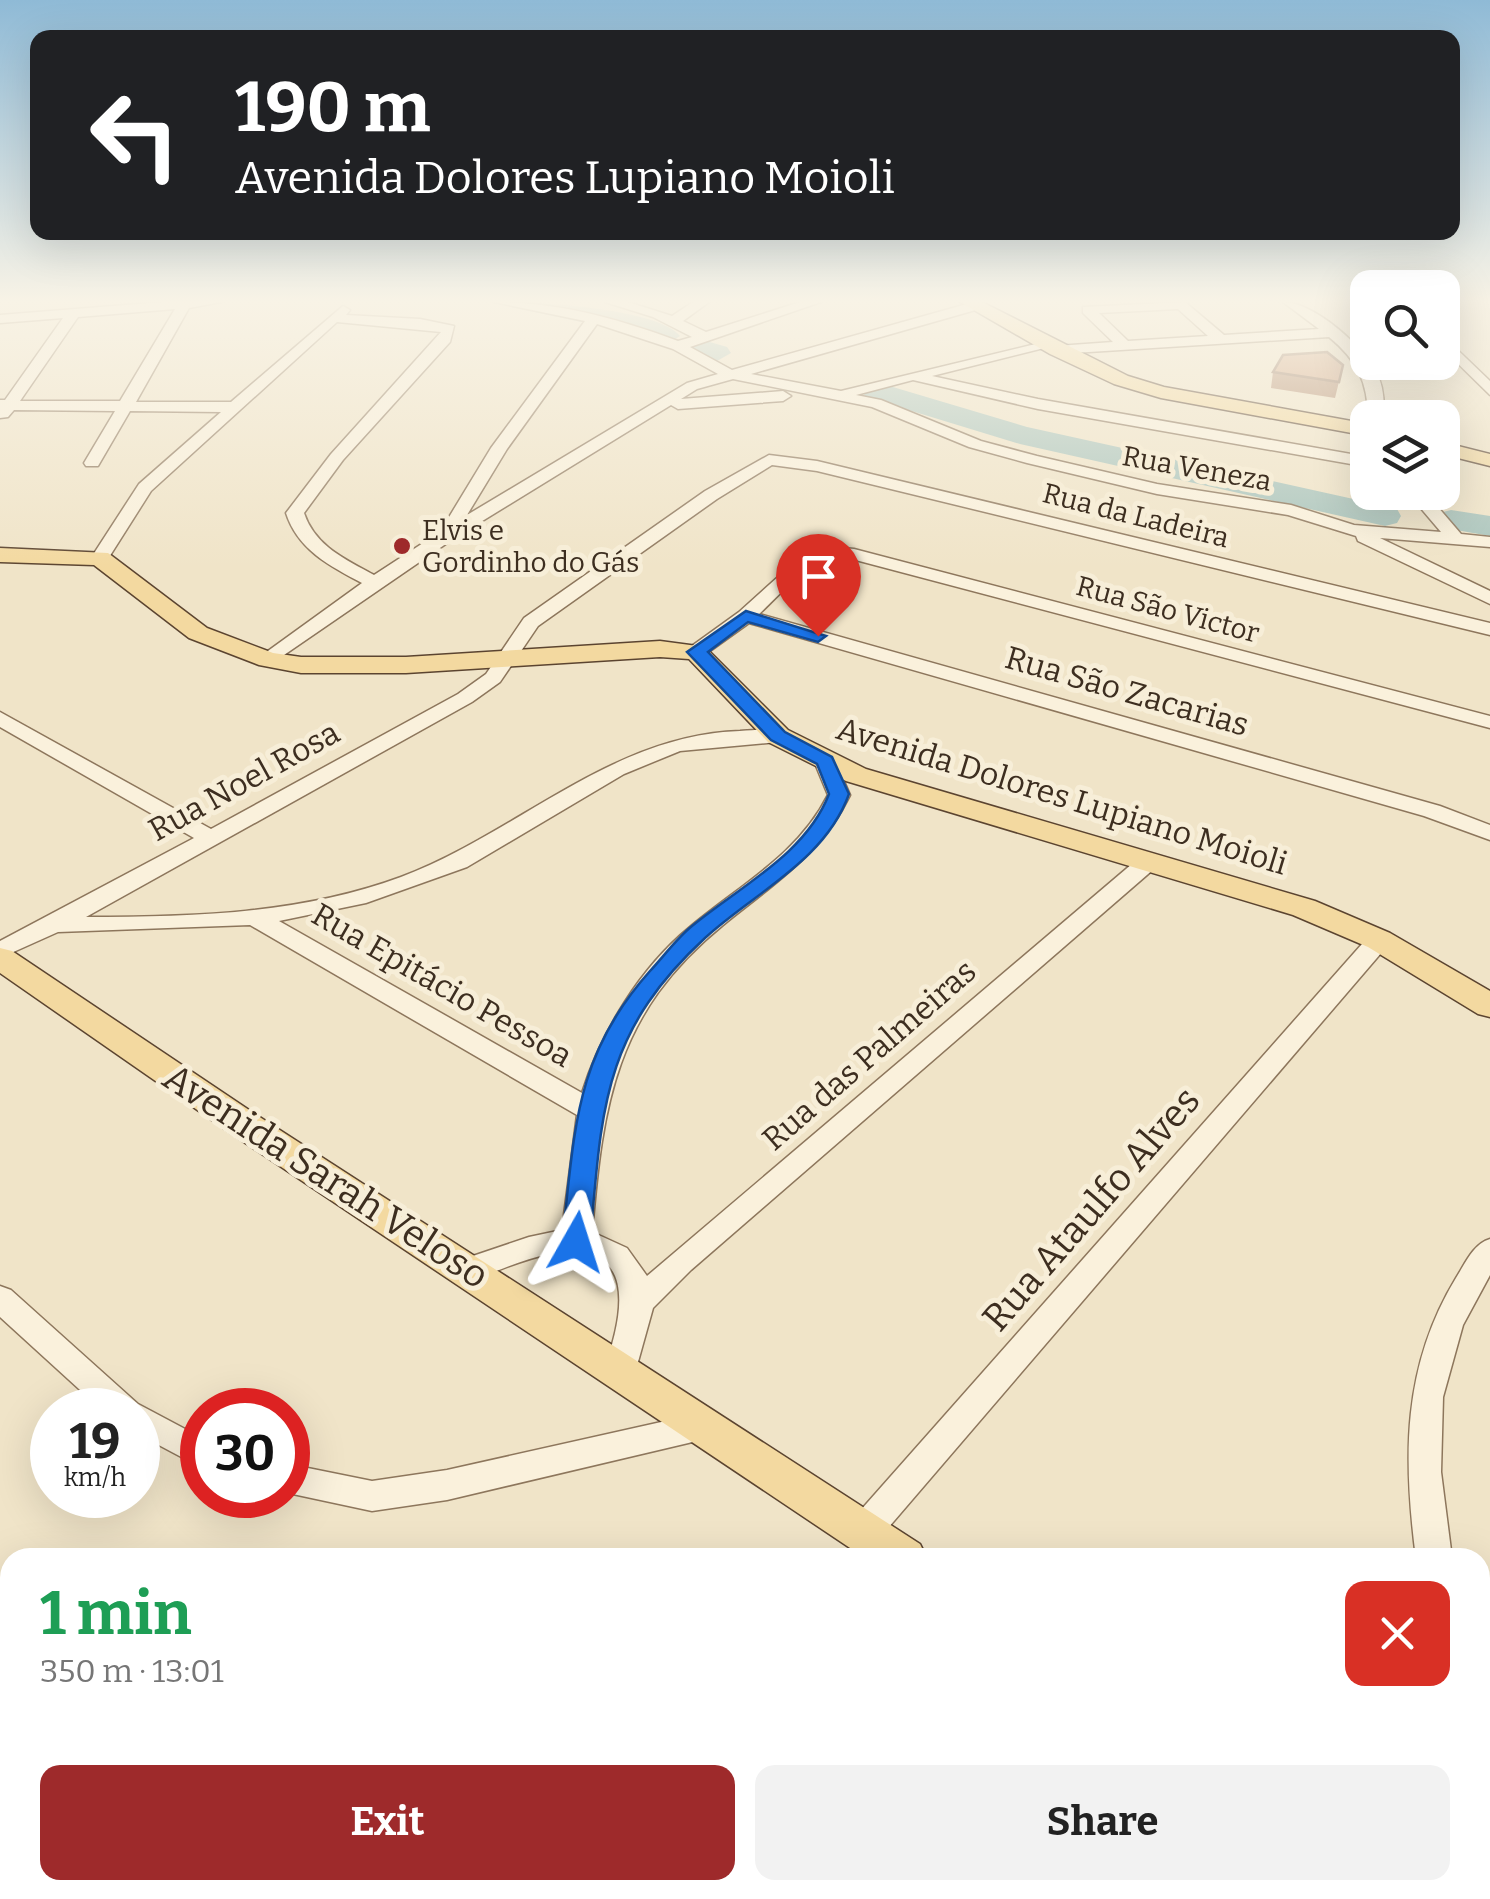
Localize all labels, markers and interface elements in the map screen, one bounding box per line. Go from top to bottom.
text: 190 m [235,66,430,150]
icon: left [70,70,200,200]
text: Avenida Dolores Lupiano Moioli [235,151,895,205]
map controls [1350,270,1460,510]
button: search [1350,270,1460,380]
button: layers [1350,400,1460,510]
street label: Rua Veneza [1120,439,1274,498]
street label: Rua da Ladeira [1039,476,1232,555]
place label: Elvis e Gordinho do Gás [422,514,640,579]
pin [776,534,861,637]
marker: Elvis e Gordinho do Gás [391,535,413,557]
icon: arrive [791,549,846,604]
street label: Rua São Victor [1073,569,1263,650]
street label: Rua São Zacarias [1001,638,1253,744]
street label: Avenida Dolores Lupiano Moioli [832,709,1292,883]
street label: Rua Noel Rosa [142,713,346,849]
street label: Rua Epitácio Pessoa [305,895,579,1075]
street label: Rua das Palmeiras [754,952,984,1158]
street label: Avenida Sarah Veloso [155,1054,497,1298]
street label: Rua Ataulfo Alves [973,1078,1209,1340]
position arrow [524,1190,628,1294]
speed limit sign: 30 [180,1388,310,1518]
text: 19 [69,1411,121,1471]
text: km/h [64,1463,126,1493]
text: 1 min [40,1578,192,1650]
button: close [1345,1581,1450,1686]
text: 350 m · 13:01 [40,1652,224,1690]
button: Exit [40,1765,735,1880]
button: Share [755,1765,1450,1880]

